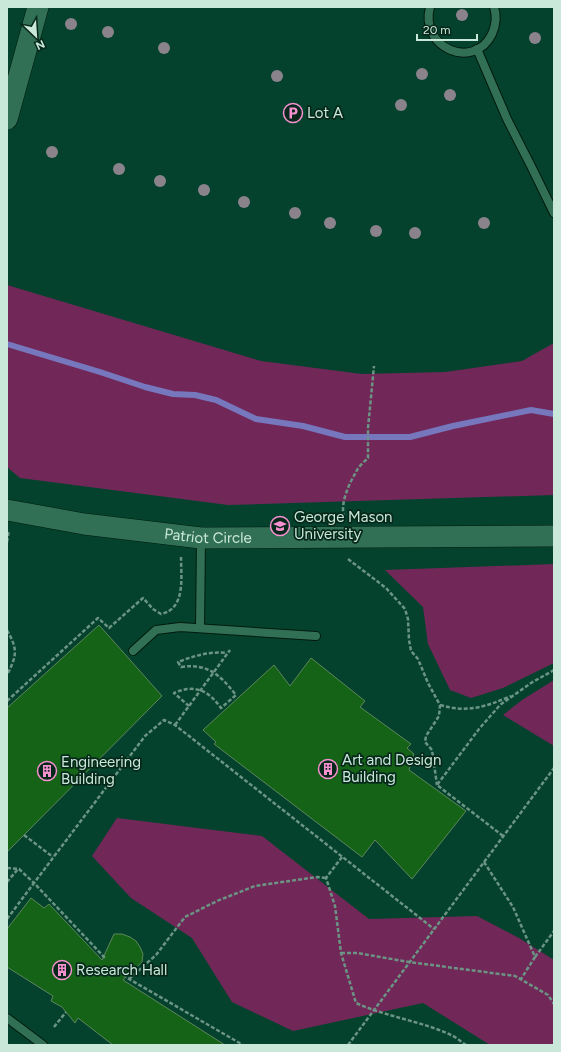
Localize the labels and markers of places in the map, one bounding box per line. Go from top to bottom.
parking icon: Lot A [282,102,304,124]
place label: Lot A [307,104,343,122]
place label: George Mason University [294,508,392,543]
school or university icon: George Mason University [269,515,291,537]
place label: Art and Design Building [342,751,441,786]
place label: Engineering Building [61,753,141,788]
building icon: Art and Design Building [317,758,339,780]
building icon: Engineering Building [36,760,58,782]
building icon: Research Hall [51,959,73,981]
place label: Research Hall [76,961,167,979]

